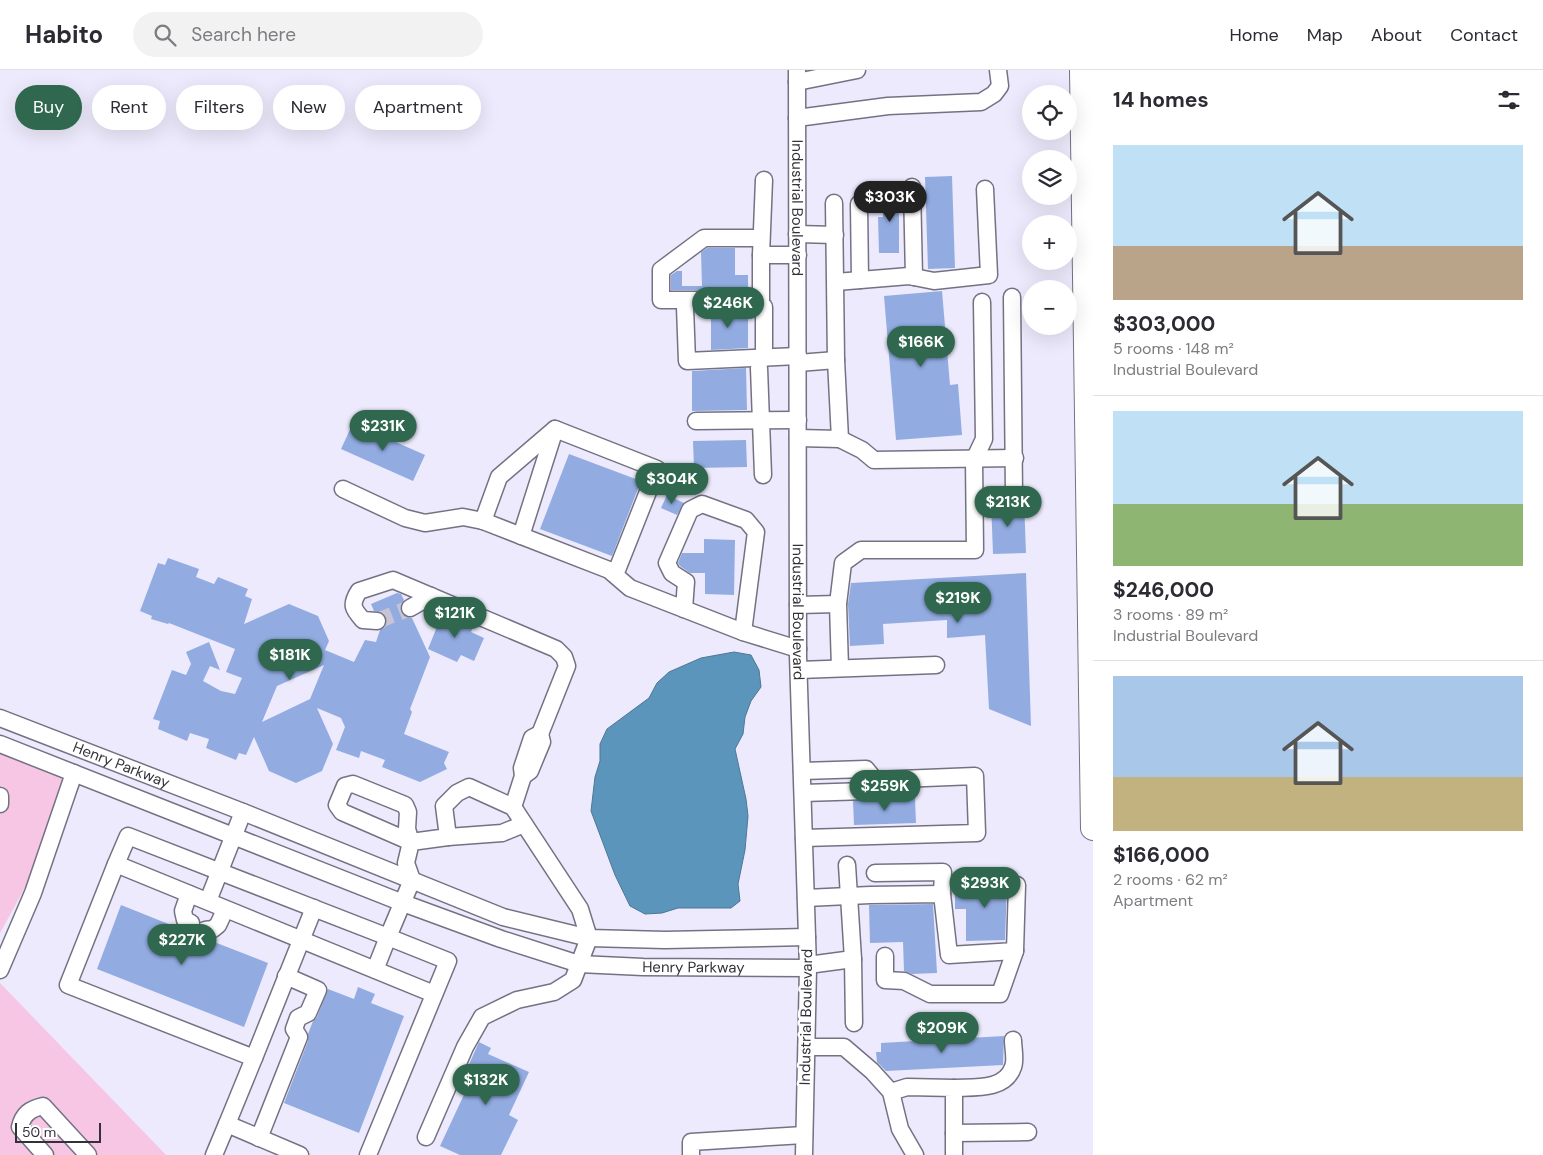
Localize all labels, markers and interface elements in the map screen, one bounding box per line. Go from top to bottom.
search box [133,12,483,57]
text: Habito [25,19,103,50]
icon: search [151,21,179,49]
text: Search here [191,22,296,47]
text: Home [1229,23,1279,47]
text: Map [1307,23,1343,47]
text: About [1371,23,1422,47]
text: Contact [1450,23,1518,47]
chip: Buy [15,85,82,130]
chip: Rent [92,85,166,130]
chip: Filters [176,85,263,130]
chip: New [273,85,345,130]
chip: Apartment [355,85,481,130]
map controls [1022,85,1077,335]
button: locate [1022,85,1077,140]
text: 14 homes [1113,86,1209,114]
icon: filters [1495,86,1523,114]
street label: Industrial Boulevard [787,140,807,276]
button: layers [1022,150,1077,205]
icon: home [1273,178,1363,268]
pin: $303K [855,180,925,223]
text: $303K [865,186,915,207]
button: + [1022,215,1077,270]
button: − [1022,280,1077,335]
pin: $246K [693,286,763,329]
text: $246K [703,292,753,313]
text: $303,000 [1113,310,1215,338]
pin: $166K [886,326,956,368]
text: $166K [898,331,944,352]
text: 5 rooms · 148 m² [1113,338,1234,359]
text: Industrial Boulevard [1113,359,1258,380]
pin: $231K [348,410,418,452]
text: $231K [361,415,405,436]
icon: home [1273,443,1363,533]
pin: $304K [637,462,707,505]
text: $304K [646,468,698,489]
pin: $213K [973,486,1043,528]
text: $213K [986,491,1030,512]
street label: Industrial Boulevard [788,544,809,681]
text: $246,000 [1113,576,1214,604]
pin: $219K [923,582,993,624]
text: $219K [935,587,981,608]
pin: $121K [420,596,490,639]
text: $121K [435,602,476,623]
text: 3 rooms · 89 m² [1113,604,1228,625]
text: Industrial Boulevard [1113,625,1258,646]
pin: $181K [255,638,325,681]
text: $181K [269,644,311,665]
icon: home [1273,708,1363,798]
street label: Henry Parkway [70,737,173,793]
pin: $259K [850,770,920,812]
text: $259K [860,775,910,796]
text: $166,000 [1113,841,1209,869]
pin: $293K [950,866,1020,909]
text: 2 rooms · 62 m² [1113,869,1228,890]
text: $293K [961,872,1009,893]
text: Apartment [1113,890,1193,911]
pin: $227K [147,924,217,966]
text: $227K [158,929,206,950]
street label: Industrial Boulevard [795,949,817,1085]
street label: Henry Parkway [642,957,745,978]
pin: $209K [907,1012,977,1054]
text: $209K [917,1017,967,1038]
pin: $132K [451,1064,521,1106]
text: $132K [464,1069,508,1090]
scale bar [15,1120,101,1143]
text: 50 m [22,1123,56,1141]

